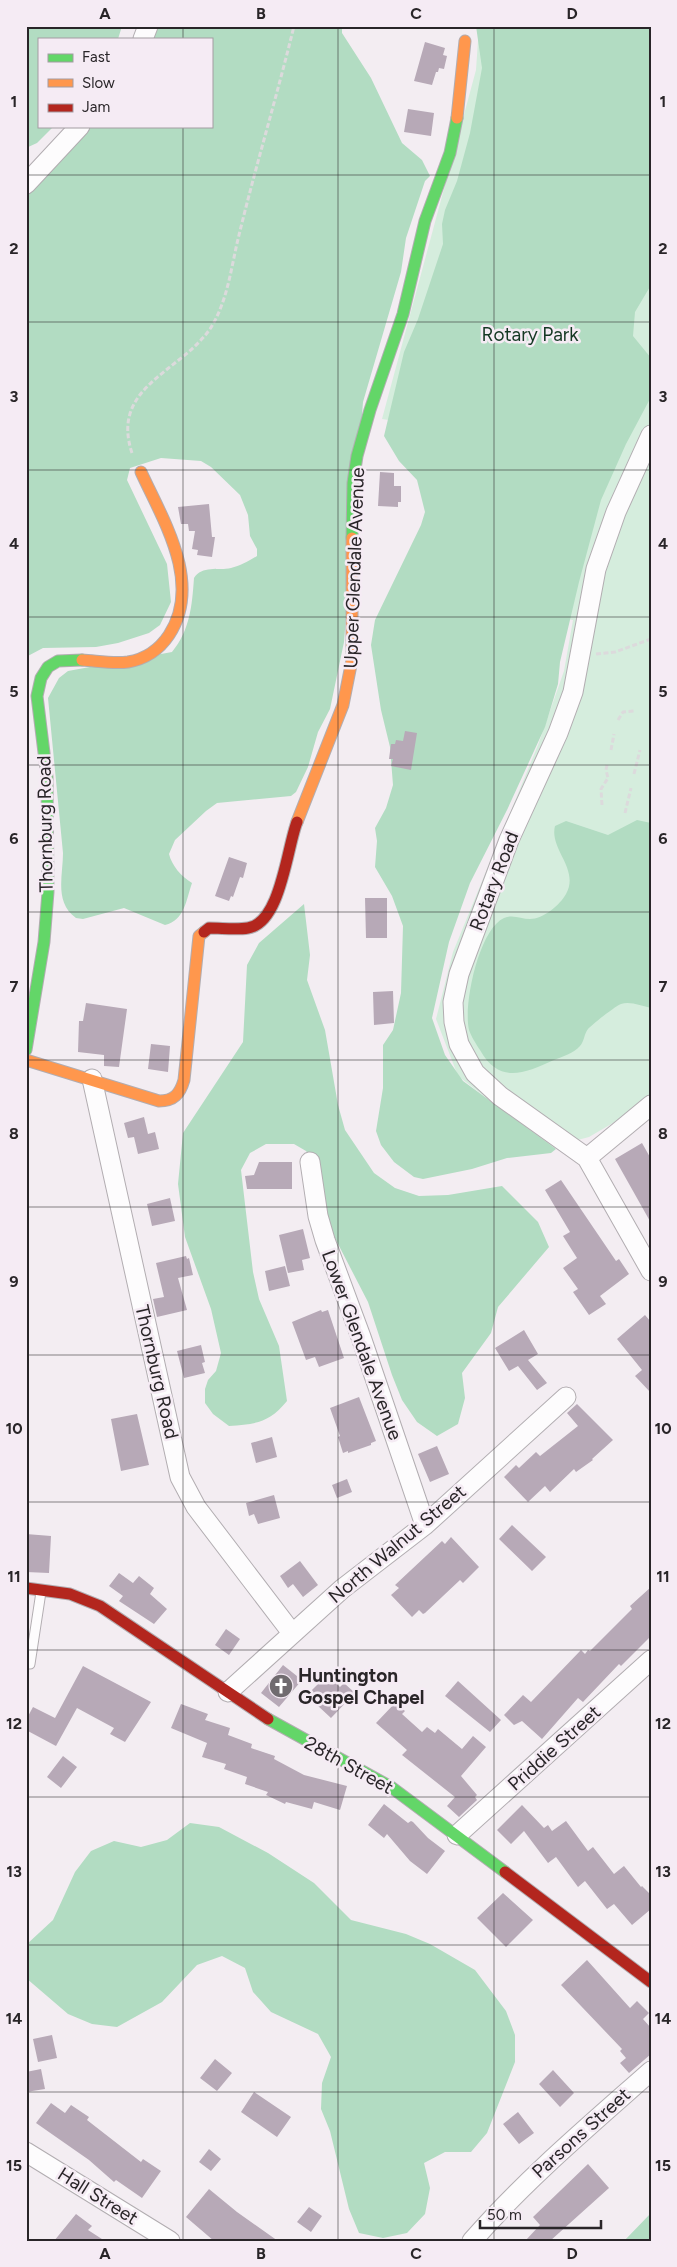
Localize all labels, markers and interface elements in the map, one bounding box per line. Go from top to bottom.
text: A [99,4,111,23]
text: B [256,4,266,23]
text: C [410,4,422,23]
text: D [566,4,578,23]
legend [38,38,212,128]
text: Fast [82,48,111,66]
text: Slow [82,74,115,92]
text: 1 [11,92,17,111]
text: 1 [660,92,666,111]
text: Jam [82,98,110,116]
text: 2 [9,239,19,258]
text: 2 [658,239,668,258]
park label: Rotary Park [482,323,579,346]
text: 3 [10,387,19,406]
text: 3 [659,387,668,406]
street label: Upper Glendale Avenue [339,467,369,669]
text: 4 [9,534,19,553]
text: 4 [658,534,668,553]
text: 5 [9,682,19,701]
text: 5 [658,682,668,701]
street label: Thornburg Road [32,755,58,893]
street label: Rotary Road [465,828,523,934]
text: 6 [9,829,19,848]
text: 6 [658,829,668,848]
text: 7 [10,977,19,996]
text: 7 [659,977,668,996]
text: 8 [9,1124,19,1143]
text: 8 [658,1124,668,1143]
street label: Lower Glendale Avenue [317,1247,407,1443]
text: 9 [9,1272,19,1291]
text: 9 [658,1272,668,1291]
street label: Thornburg Road [130,1303,184,1441]
text: 10 [5,1419,23,1438]
text: 10 [654,1419,672,1438]
street label: North Walnut Street [324,1480,470,1608]
text: 11 [7,1567,21,1586]
text: 11 [656,1567,670,1586]
place label: Huntington Gospel Chapel [298,1664,425,1709]
church icon: Huntington Gospel Chapel [268,1673,294,1699]
street label: Priddie Street [503,1700,605,1796]
text: 12 [6,1714,22,1733]
text: 12 [655,1714,671,1733]
street label: 28th Street [301,1731,397,1799]
text: 13 [6,1862,22,1881]
text: 13 [655,1862,671,1881]
text: 14 [6,2009,22,2028]
text: 14 [655,2009,671,2028]
street label: Parsons Street [527,2083,635,2183]
text: 15 [6,2156,22,2175]
text: 15 [655,2156,671,2175]
street label: Hall Street [54,2162,142,2230]
scale bar [480,2197,601,2229]
text: 50 m [487,2206,522,2224]
text: A [99,2244,111,2263]
text: B [256,2244,266,2263]
text: C [410,2244,422,2263]
text: D [566,2244,578,2263]

